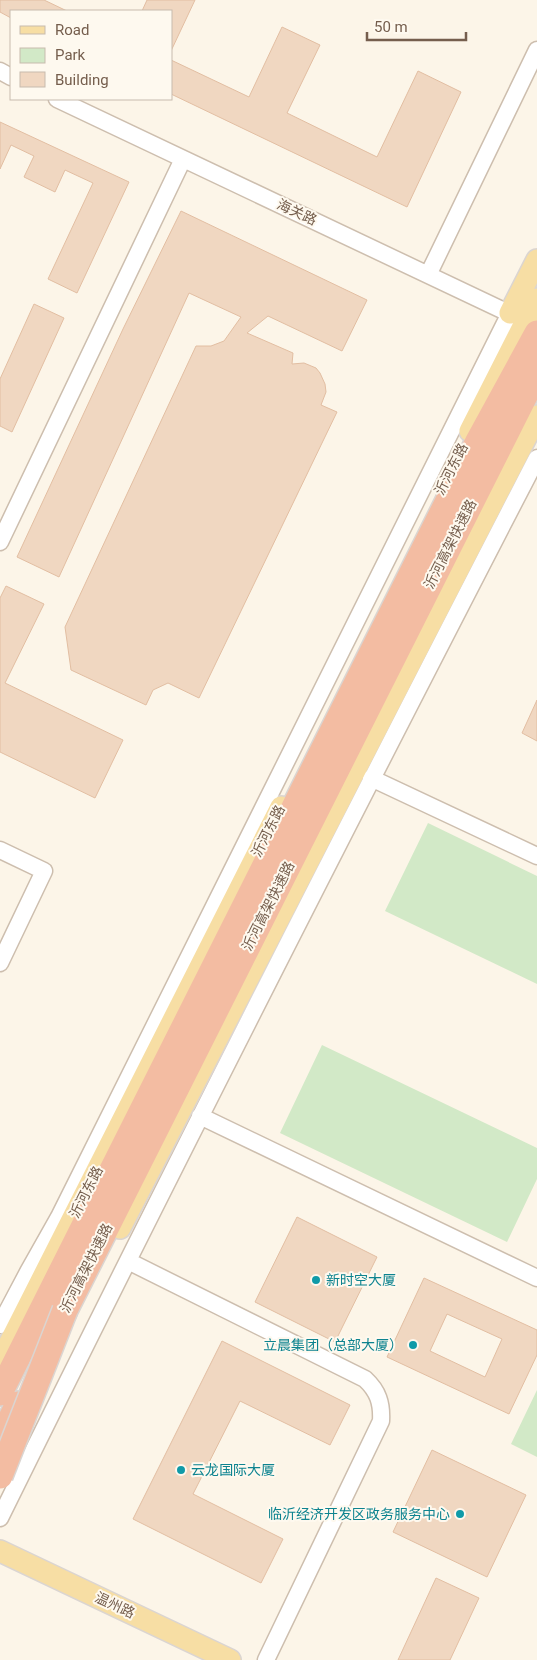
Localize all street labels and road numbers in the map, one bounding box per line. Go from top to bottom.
street label: 海关路 [275,196,319,228]
street label: 沂河东路 [431,440,471,498]
street label: 沂河高架快速路 [421,497,479,591]
street label: 沂河东路 [248,802,288,860]
street label: 沂河高架快速路 [239,859,297,953]
street label: 沂河东路 [66,1163,106,1221]
street label: 沂河高架快速路 [57,1221,115,1315]
street label: 温州路 [93,1589,137,1621]

